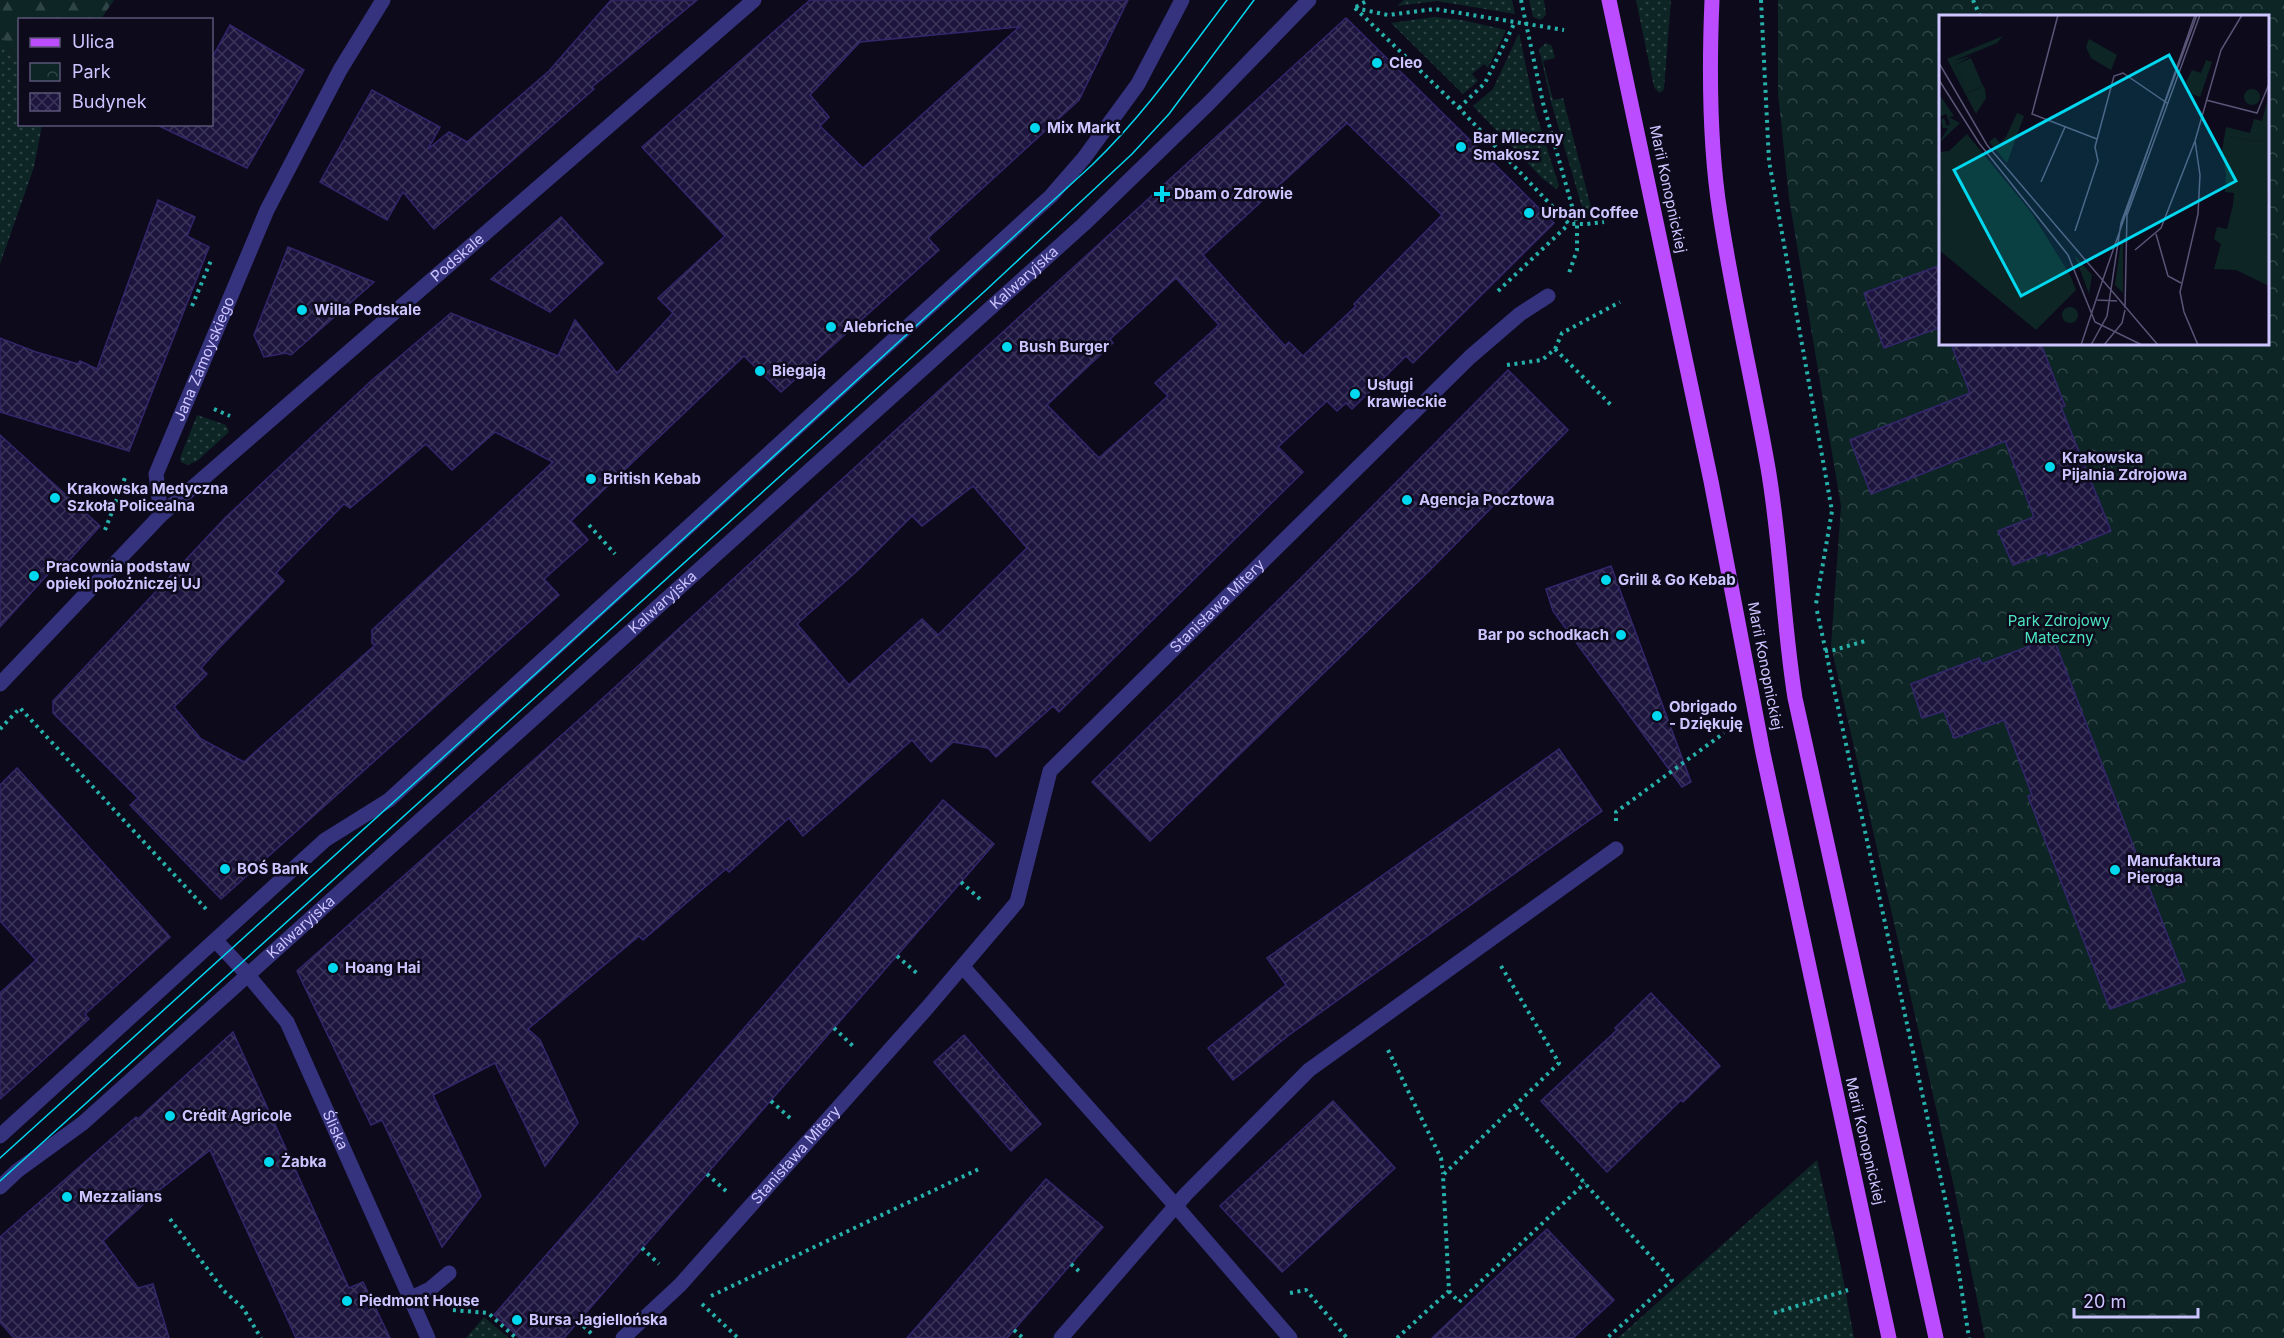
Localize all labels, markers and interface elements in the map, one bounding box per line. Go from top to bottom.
inset map [1939,15,2269,345]
legend [18,18,213,126]
text: Ulica [72,31,115,52]
place label: Cleo [1389,53,1422,72]
marker: Cleo [1370,56,1384,70]
text: Park [72,61,111,82]
text: Budynek [72,91,147,112]
place label: Mix Markt [1047,118,1121,137]
marker: Mix Markt [1028,121,1042,135]
street label: Marii Konopnickiej [1646,123,1691,255]
place label: Bar Mleczny Smakosz [1473,128,1564,164]
marker: Bar Mleczny Smakosz [1454,140,1468,154]
place label: Dbam o Zdrowie [1174,184,1293,203]
marker: Dbam o Zdrowie [1155,187,1169,201]
place label: Urban Coffee [1541,203,1639,222]
marker: Urban Coffee [1522,206,1536,220]
street label: Podskale [426,229,488,286]
street label: Kalwaryjska [986,242,1062,313]
street label: Jana Zamoyskiego [169,294,238,424]
place label: Willa Podskale [314,300,421,319]
marker: Willa Podskale [295,303,309,317]
place label: Alebriche [843,317,914,336]
marker: Alebriche [824,320,838,334]
place label: Bush Burger [1019,337,1109,356]
marker: Bush Burger [1000,340,1014,354]
place label: Biegają [772,361,826,380]
marker: Biegają [753,364,767,378]
place label: Usługi krawieckie [1367,375,1447,411]
marker: Usługi krawieckie [1348,387,1362,401]
place label: Krakowska Pijalnia Zdrojowa [2062,448,2187,484]
marker: Krakowska Pijalnia Zdrojowa [2043,460,2057,474]
place label: British Kebab [603,469,701,488]
marker: British Kebab [584,472,598,486]
place label: Krakowska Medyczna Szkoła Policealna [67,479,228,515]
place label: Agencja Pocztowa [1419,490,1554,509]
marker: Krakowska Medyczna Szkoła Policealna [48,491,62,505]
marker: Agencja Pocztowa [1400,493,1414,507]
street label: Stanisława Mitery [1166,555,1269,657]
place label: Pracownia podstaw opieki położniczej UJ [46,557,201,593]
street label: Kalwaryjska [624,566,700,638]
marker: Pracownia podstaw opieki położniczej UJ [27,569,41,583]
place label: Grill & Go Kebab [1618,570,1736,589]
marker: Grill & Go Kebab [1599,573,1613,587]
street label: Marii Konopnickiej [1744,600,1787,732]
park label: Park Zdrojowy Mateczny [2008,611,2111,647]
place label: Bar po schodkach [1478,625,1609,644]
marker: Bar po schodkach [1614,628,1628,642]
place label: Obrigado - Dziękuję [1669,697,1743,733]
marker: Obrigado - Dziękuję [1650,709,1664,723]
place label: Manufaktura Pieroga [2127,851,2221,887]
place label: BOŚ Bank [237,859,309,878]
marker: BOŚ Bank [218,862,232,876]
marker: Manufaktura Pieroga [2108,863,2122,877]
street label: Kalwaryjska [263,891,339,962]
place label: Hoang Hai [345,958,421,977]
marker: Hoang Hai [326,961,340,975]
street label: Marii Konopnickiej [1842,1075,1889,1206]
street label: Stanisława Mitery [747,1101,845,1208]
place label: Crédit Agricole [182,1106,292,1125]
street label: Śliska [319,1107,353,1153]
marker: Crédit Agricole [163,1109,177,1123]
place label: Żabka [281,1152,327,1171]
marker: Żabka [262,1155,276,1169]
place label: Mezzalians [79,1187,162,1206]
marker: Mezzalians [60,1190,74,1204]
scale bar [2074,1281,2198,1319]
place label: Piedmont House [359,1291,480,1310]
text: 20 m [2083,1291,2126,1312]
marker: Piedmont House [340,1294,354,1308]
place label: Bursa Jagiellońska [529,1310,667,1329]
marker: Bursa Jagiellońska [510,1313,524,1327]

